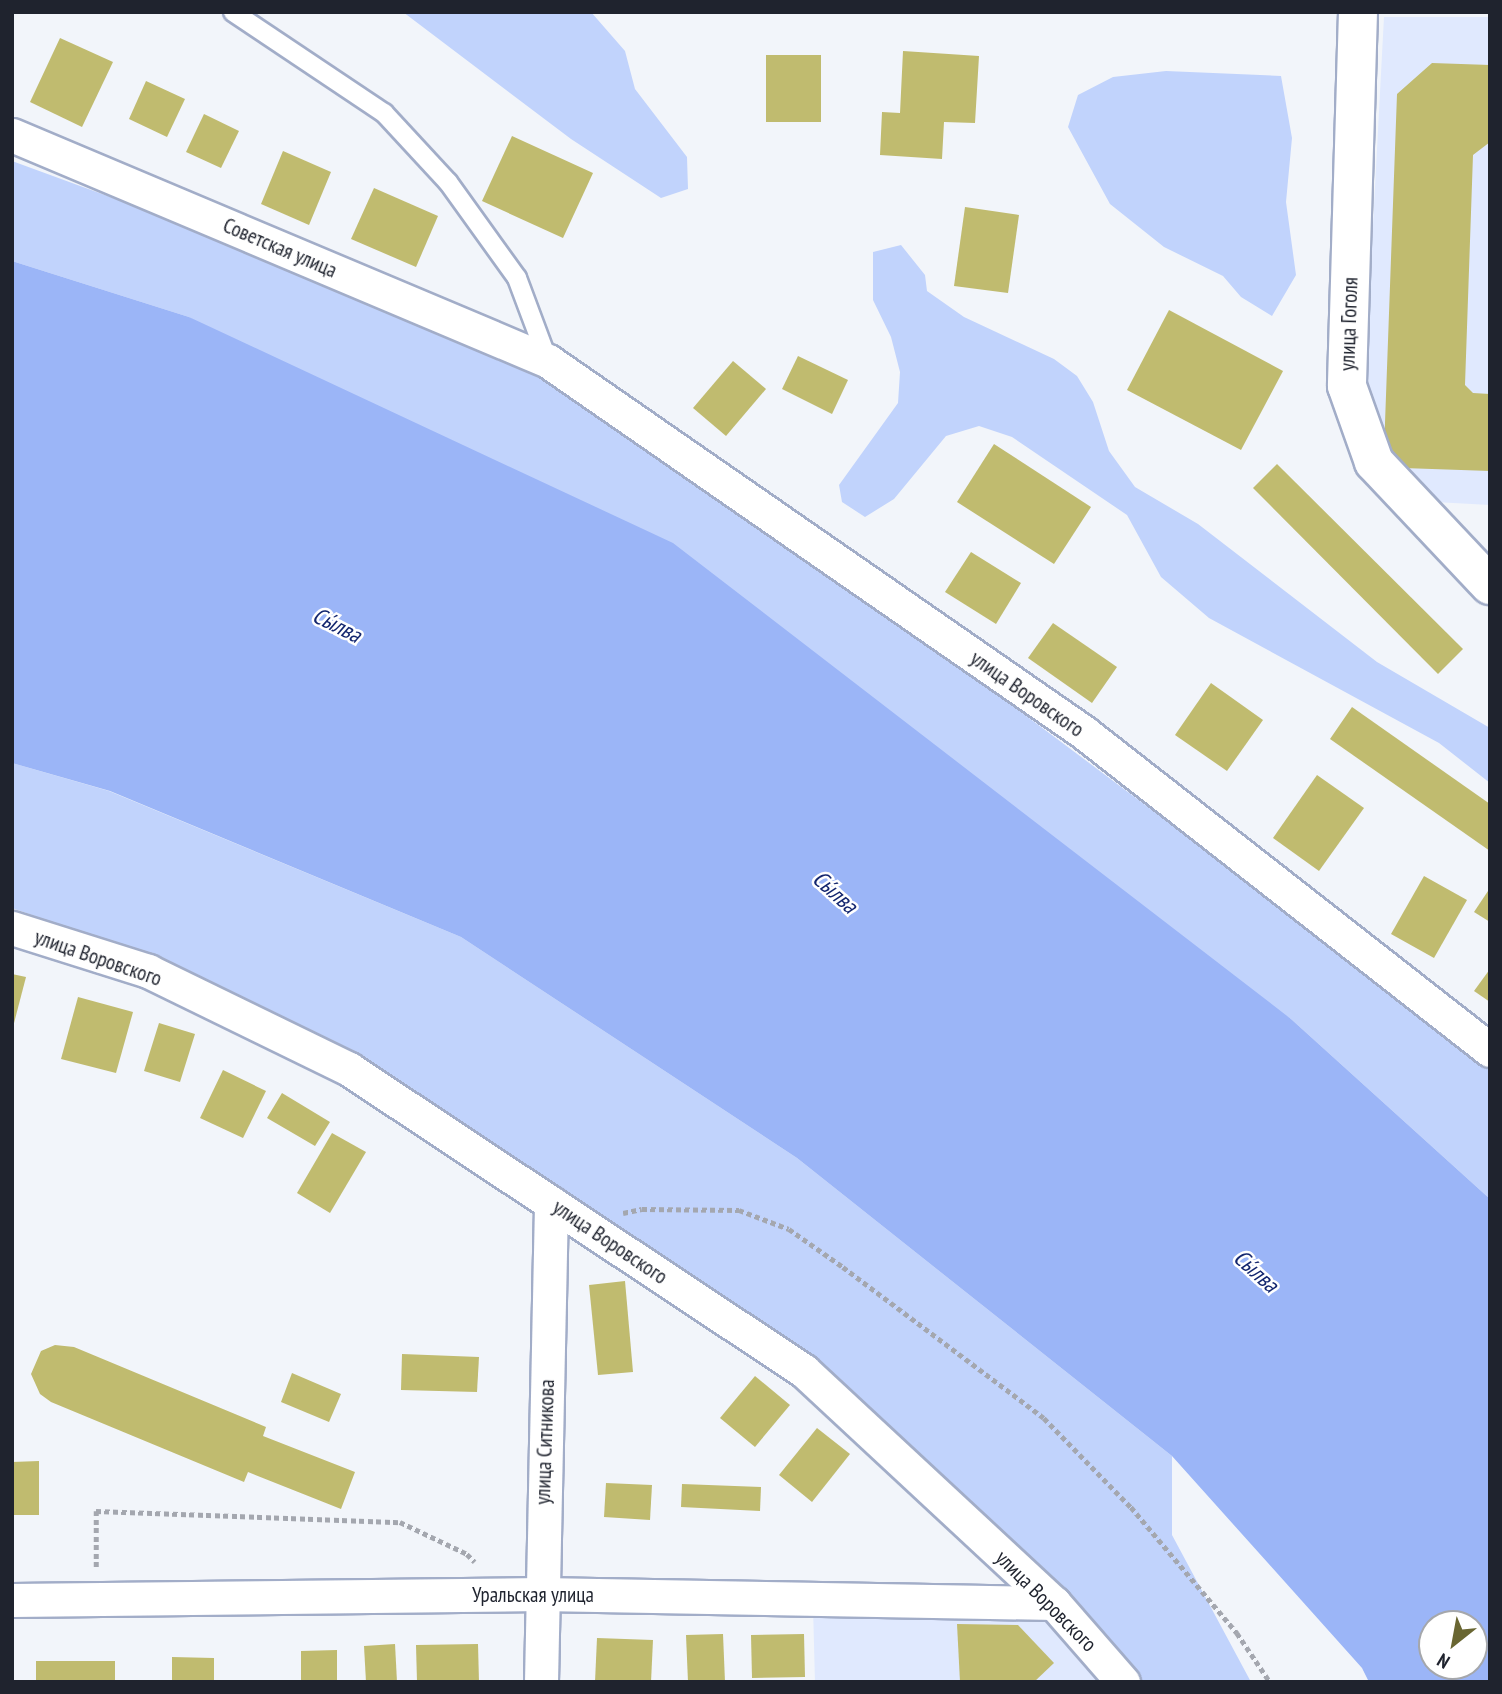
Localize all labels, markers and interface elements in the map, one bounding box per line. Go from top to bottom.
street label: Советская улица [219,213,341,283]
street label: улица Гоголя [1335,277,1363,371]
water label: Сы́лва [308,601,366,649]
street label: улица Воровского [965,646,1089,742]
water label: Сы́лва [807,865,863,919]
street label: улица Воровского [31,924,165,992]
street label: улица Воровского [548,1194,672,1290]
water label: Сы́лва [1228,1244,1284,1298]
street label: улица Ситникова [530,1379,560,1505]
street label: улица Воровского [990,1545,1102,1657]
street label: Уральская улица [472,1582,594,1608]
north arrow [1418,1610,1488,1680]
text: N [1433,1648,1454,1674]

